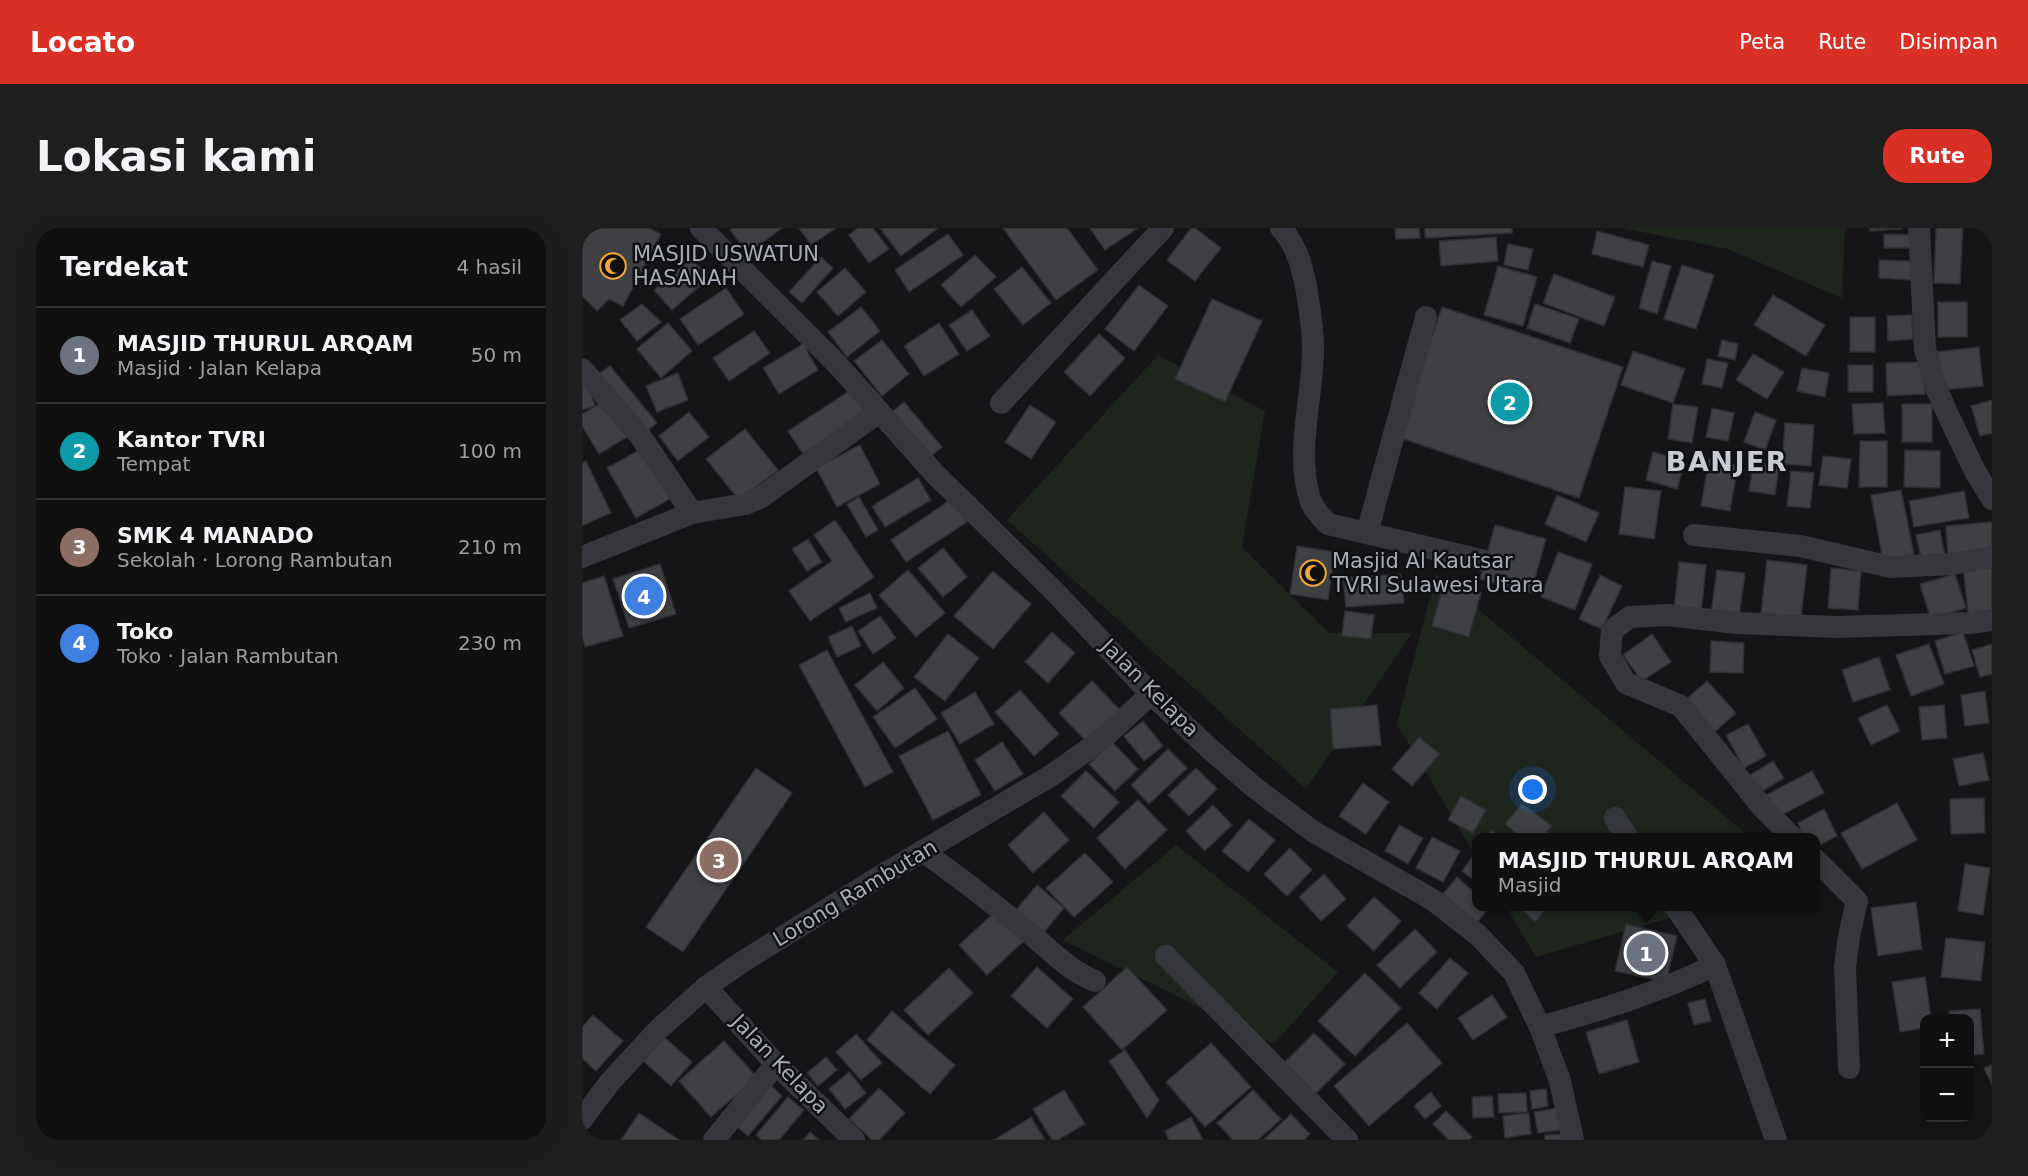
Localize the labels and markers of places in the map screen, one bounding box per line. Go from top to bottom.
place label: MASJID USWATUN HASANAH [633,242,819,290]
mosque icon: MASJID USWATUN HASANAH [598,251,628,281]
pin: 2 [1490,380,1530,424]
place label: Masjid Al Kautsar TVRI Sulawesi Utara [1331,549,1544,597]
mosque icon: Masjid Al Kautsar TVRI Sulawesi Utara [1298,558,1328,588]
pin: 4 [624,574,664,619]
pin: 3 [700,838,738,882]
pin: 1 [1626,930,1666,976]

